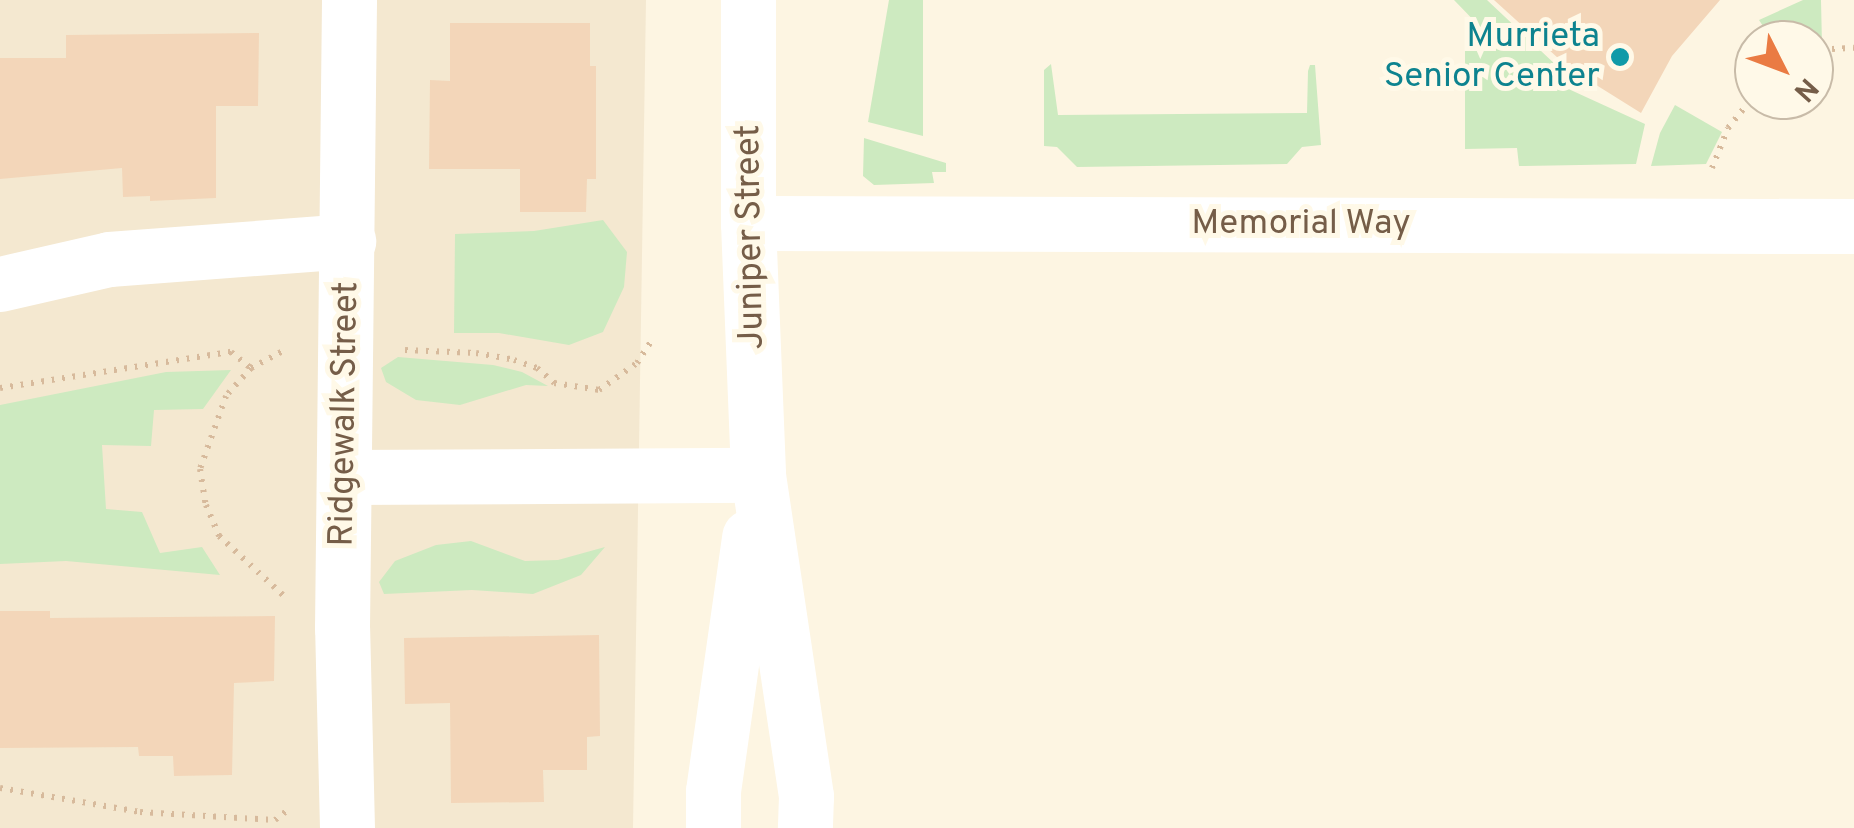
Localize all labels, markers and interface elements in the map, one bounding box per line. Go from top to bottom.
place label: Murrieta Senior Center [1384,16,1600,98]
north arrow [1734,20,1834,120]
marker: Murrieta Senior Center [1609,46,1631,68]
text: N [1785,69,1825,108]
street label: Juniper Street [728,124,774,350]
street label: Memorial Way [1191,203,1411,245]
street label: Ridgewalk Street [322,281,368,547]

